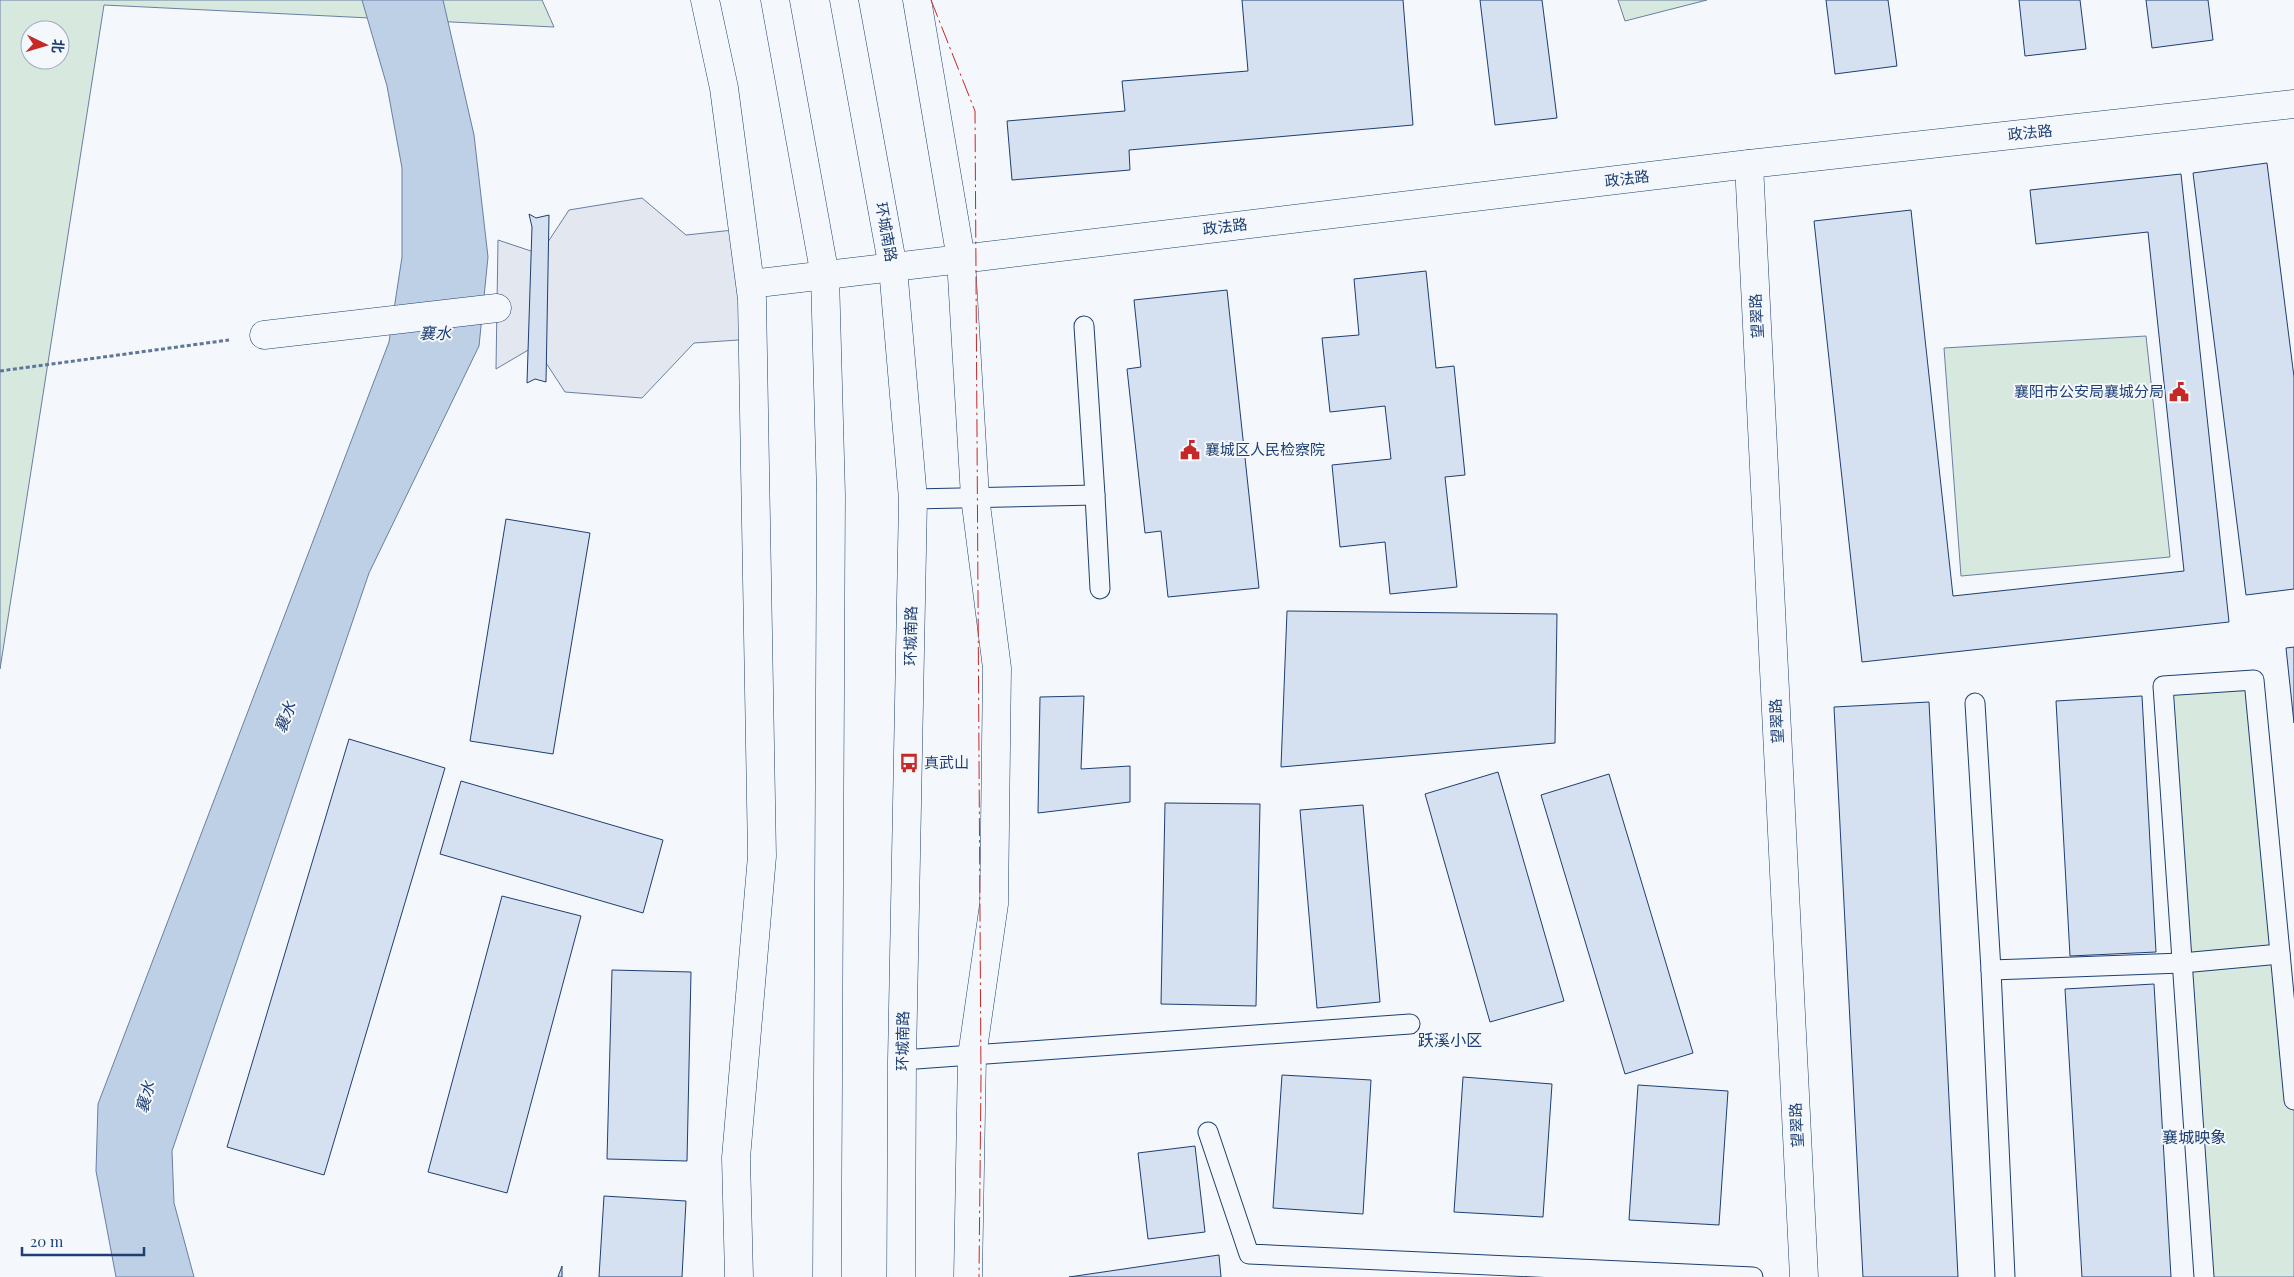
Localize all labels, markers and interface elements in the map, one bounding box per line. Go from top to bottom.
north arrow [20,20,70,70]
text: 北 [48,38,69,54]
street label: 政法路 [2006,120,2053,144]
street label: 政法路 [1603,165,1650,191]
street label: 环城南路 [872,201,902,263]
street label: 政法路 [1201,213,1248,239]
street label: 望翠路 [1745,293,1767,339]
water label: 襄水 [419,322,452,343]
place label: 襄阳市公安局襄城分局 [2014,381,2164,401]
public building icon: 襄阳市公安局襄城分局 [2168,381,2190,403]
public building icon: 襄城区人民检察院 [1179,439,1201,461]
place label: 襄城区人民检察院 [1205,439,1325,459]
street label: 环城南路 [899,606,921,666]
water label: 襄水 [269,697,300,736]
street label: 望翠路 [1765,698,1787,744]
bus stop icon: 真武山 [898,752,920,774]
place label: 真武山 [924,752,969,772]
street label: 环城南路 [891,1011,913,1071]
district label: 跃溪小区 [1418,1029,1482,1050]
water label: 襄水 [130,1078,159,1115]
street label: 望翠路 [1785,1102,1807,1148]
district label: 襄城映象 [2162,1126,2226,1147]
scale bar [22,1224,145,1256]
text: 20 m [30,1231,64,1251]

